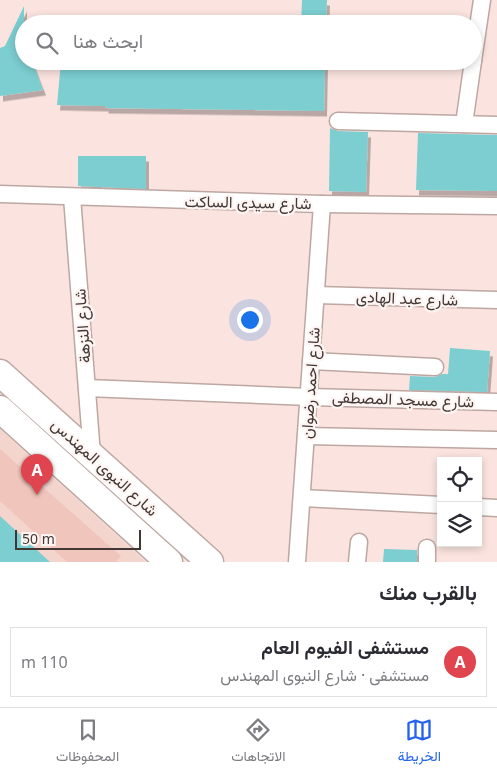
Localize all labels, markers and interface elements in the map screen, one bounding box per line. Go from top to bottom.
search box [15,15,482,70]
text: ابحث هنا [73,28,143,54]
icon: search [33,29,61,57]
street label: شارع سيدى الساكت [184,190,312,215]
street label: شارع عبد الهادى [355,285,459,312]
street label: شارع النزهة [68,288,97,364]
your location [237,307,263,333]
street label: شارع احمد رضوان [295,326,326,440]
street label: شارع مسجد المصطفى [331,386,475,413]
street label: شارع النبوى المهندس [46,413,163,522]
pin: A [21,454,53,495]
map controls [437,457,482,547]
button: locate [437,457,482,502]
button: layers [437,502,482,547]
scale bar [15,527,141,550]
text: 50 m [22,529,55,548]
text: بالقرب منك [379,578,477,606]
text: مستشفى الفيوم العام [261,634,429,660]
text: 110 m [21,651,68,673]
text: A [454,651,466,673]
text: مستشفى · شارع النبوى المهندس [220,664,429,686]
tab: المحفوظات [56,716,119,769]
tab: الاتجاهات [231,716,286,769]
tab: الخريطة [398,716,441,769]

